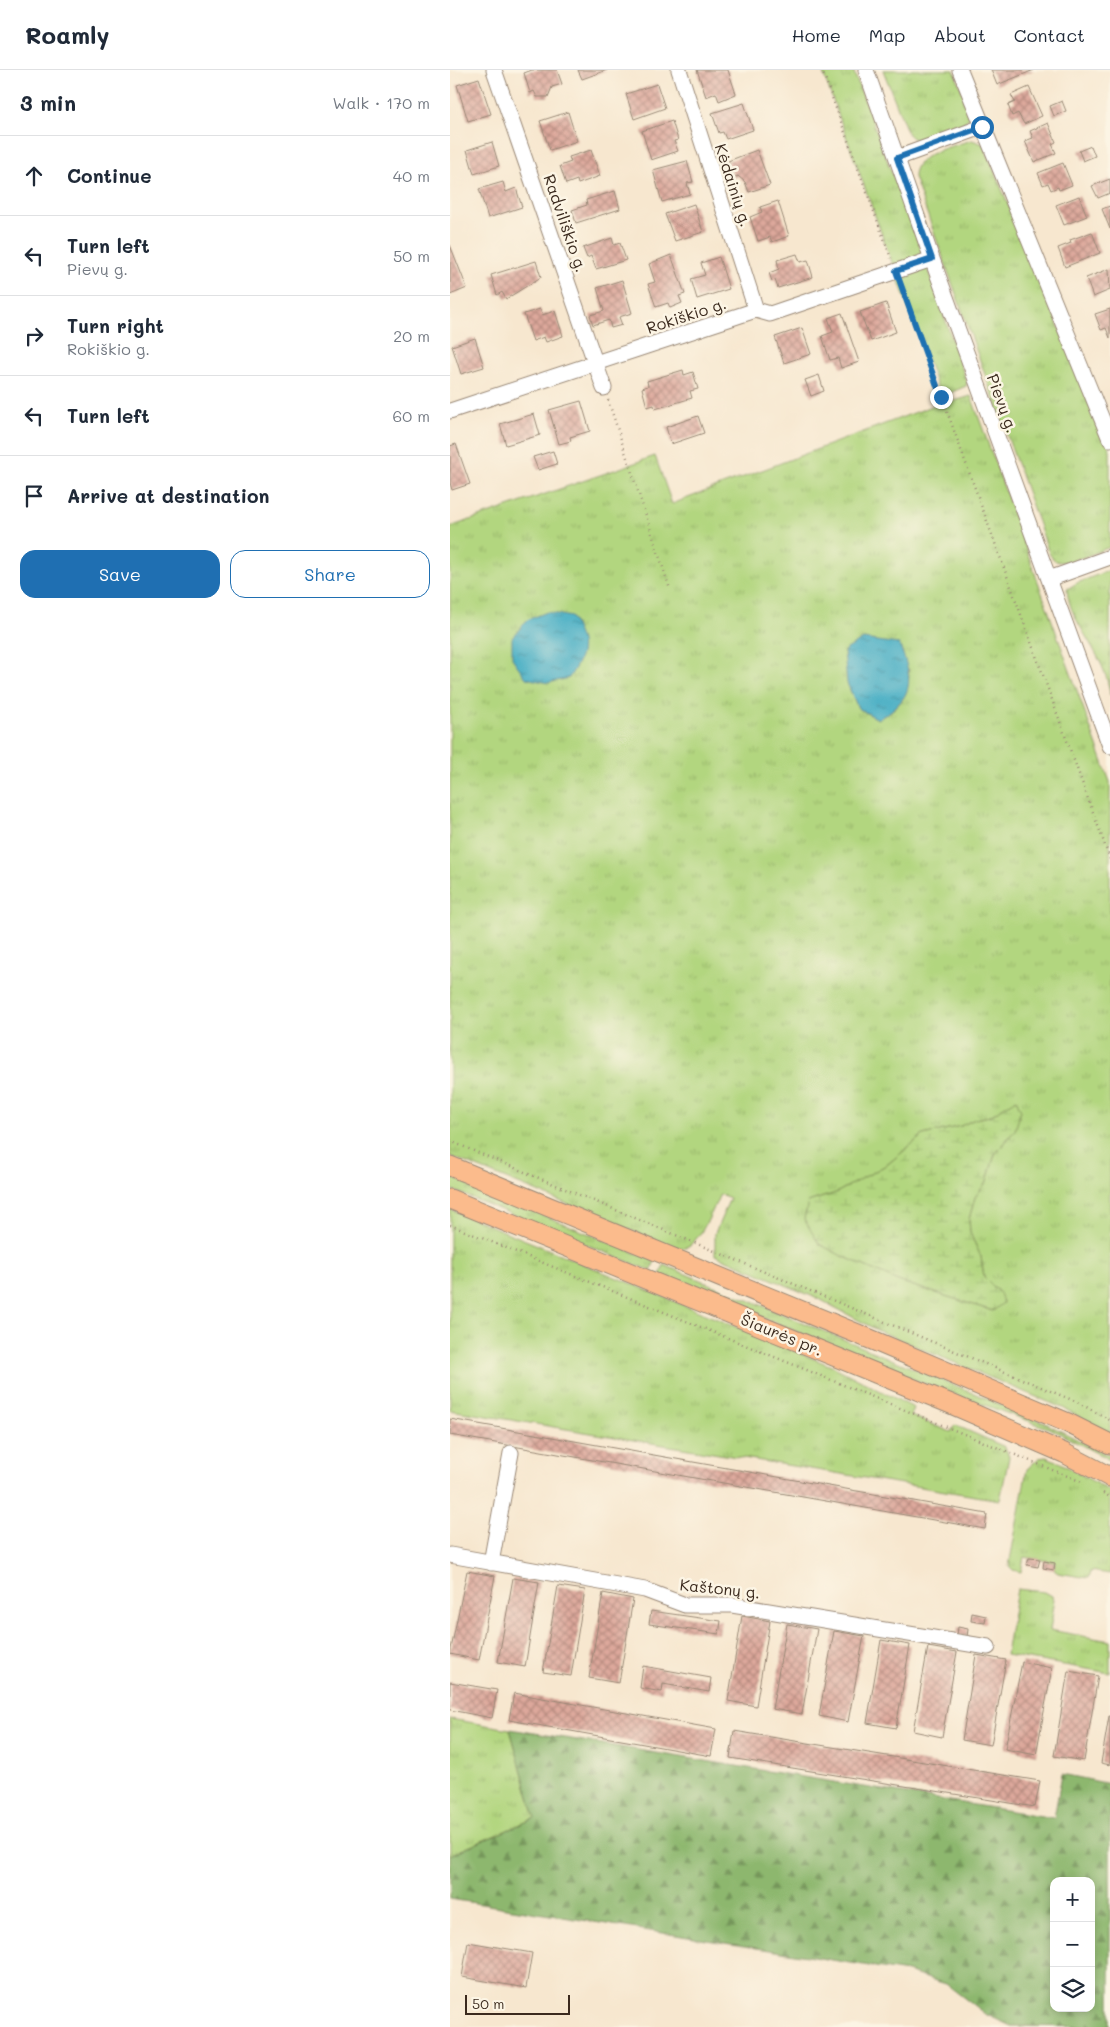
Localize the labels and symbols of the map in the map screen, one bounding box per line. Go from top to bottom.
route start [971,116,994,139]
street label: Kėdainių g. [711,141,757,229]
street label: Radviliškio g. [539,171,593,275]
street label: Rokiškio g. [643,292,729,338]
street label: Pievų g. [983,371,1023,435]
route end [930,386,953,409]
street label: Šiaurės pr. [738,1308,826,1360]
street label: Kaštonų g. [679,1573,761,1603]
scale bar [465,1992,570,2015]

